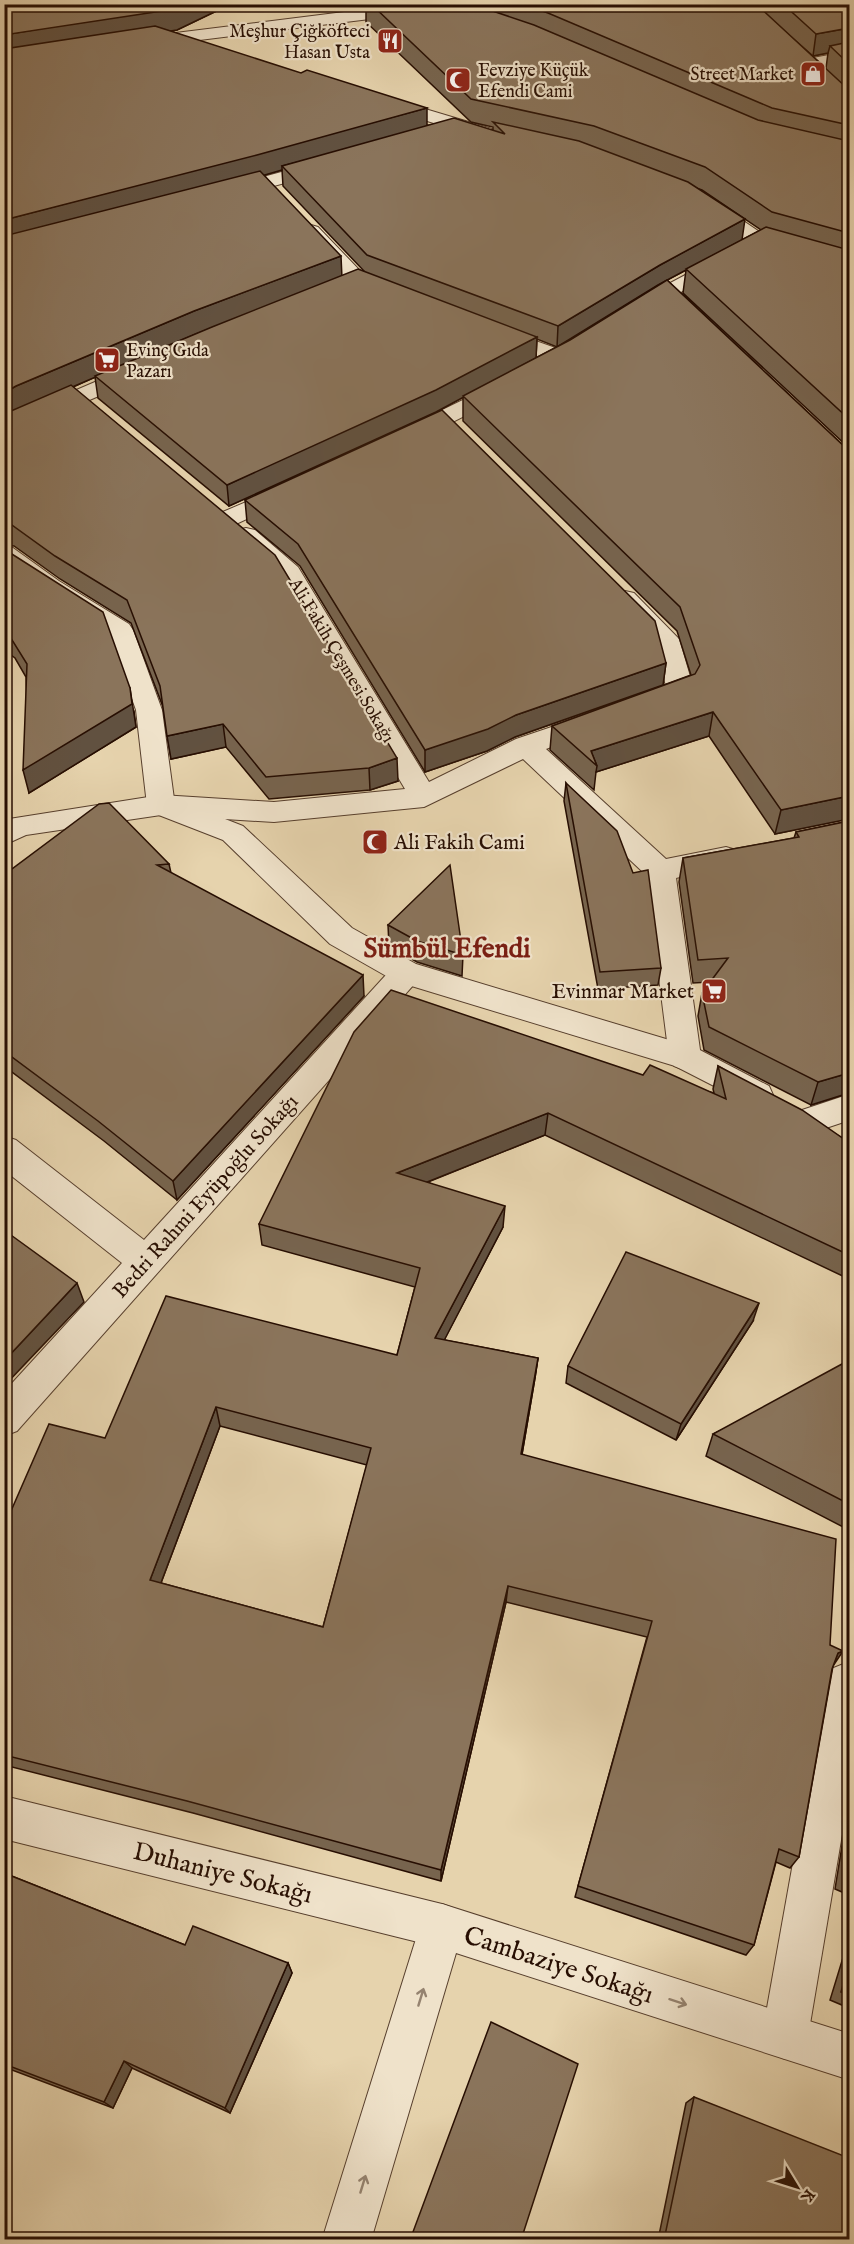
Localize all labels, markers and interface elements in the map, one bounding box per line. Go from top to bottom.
place label: Meşhur Çiğköfteci Hasan Usta [229,21,370,65]
restaurant icon: Meşhur Çiğköfteci Hasan Usta [375,26,405,56]
shop icon: Street Market [798,59,828,89]
place label: Fevziye Küçük Efendi Cami [478,60,589,104]
place label: Street Market [690,64,794,87]
mosque icon: Fevziye Küçük Efendi Cami [443,65,473,95]
place label: Evinç Gıda Pazarı [126,340,209,384]
supermarket icon: Evinç Gıda Pazarı [92,345,122,375]
street label: Ali Fakih Çeşmesi Sokağı [282,573,399,748]
mosque icon: Ali Fakih Cami [360,827,390,857]
place label: Ali Fakih Cami [393,830,525,857]
district label: Sümbül Efendi [363,933,531,967]
supermarket icon: Evinmar Market [699,976,729,1006]
place label: Evinmar Market [552,979,694,1006]
street label: Bedri Rahmi Eyüpoğlu Sokağı [107,1089,305,1305]
street label: Duhaniye Sokağı [130,1835,316,1912]
street label: Cambaziye Sokağı [460,1919,658,2012]
one-way arrow [416,1988,427,2007]
one-way arrow [668,1997,687,2008]
north arrow [767,2157,827,2217]
one-way arrow [358,2175,369,2194]
text: K [795,2184,819,2207]

